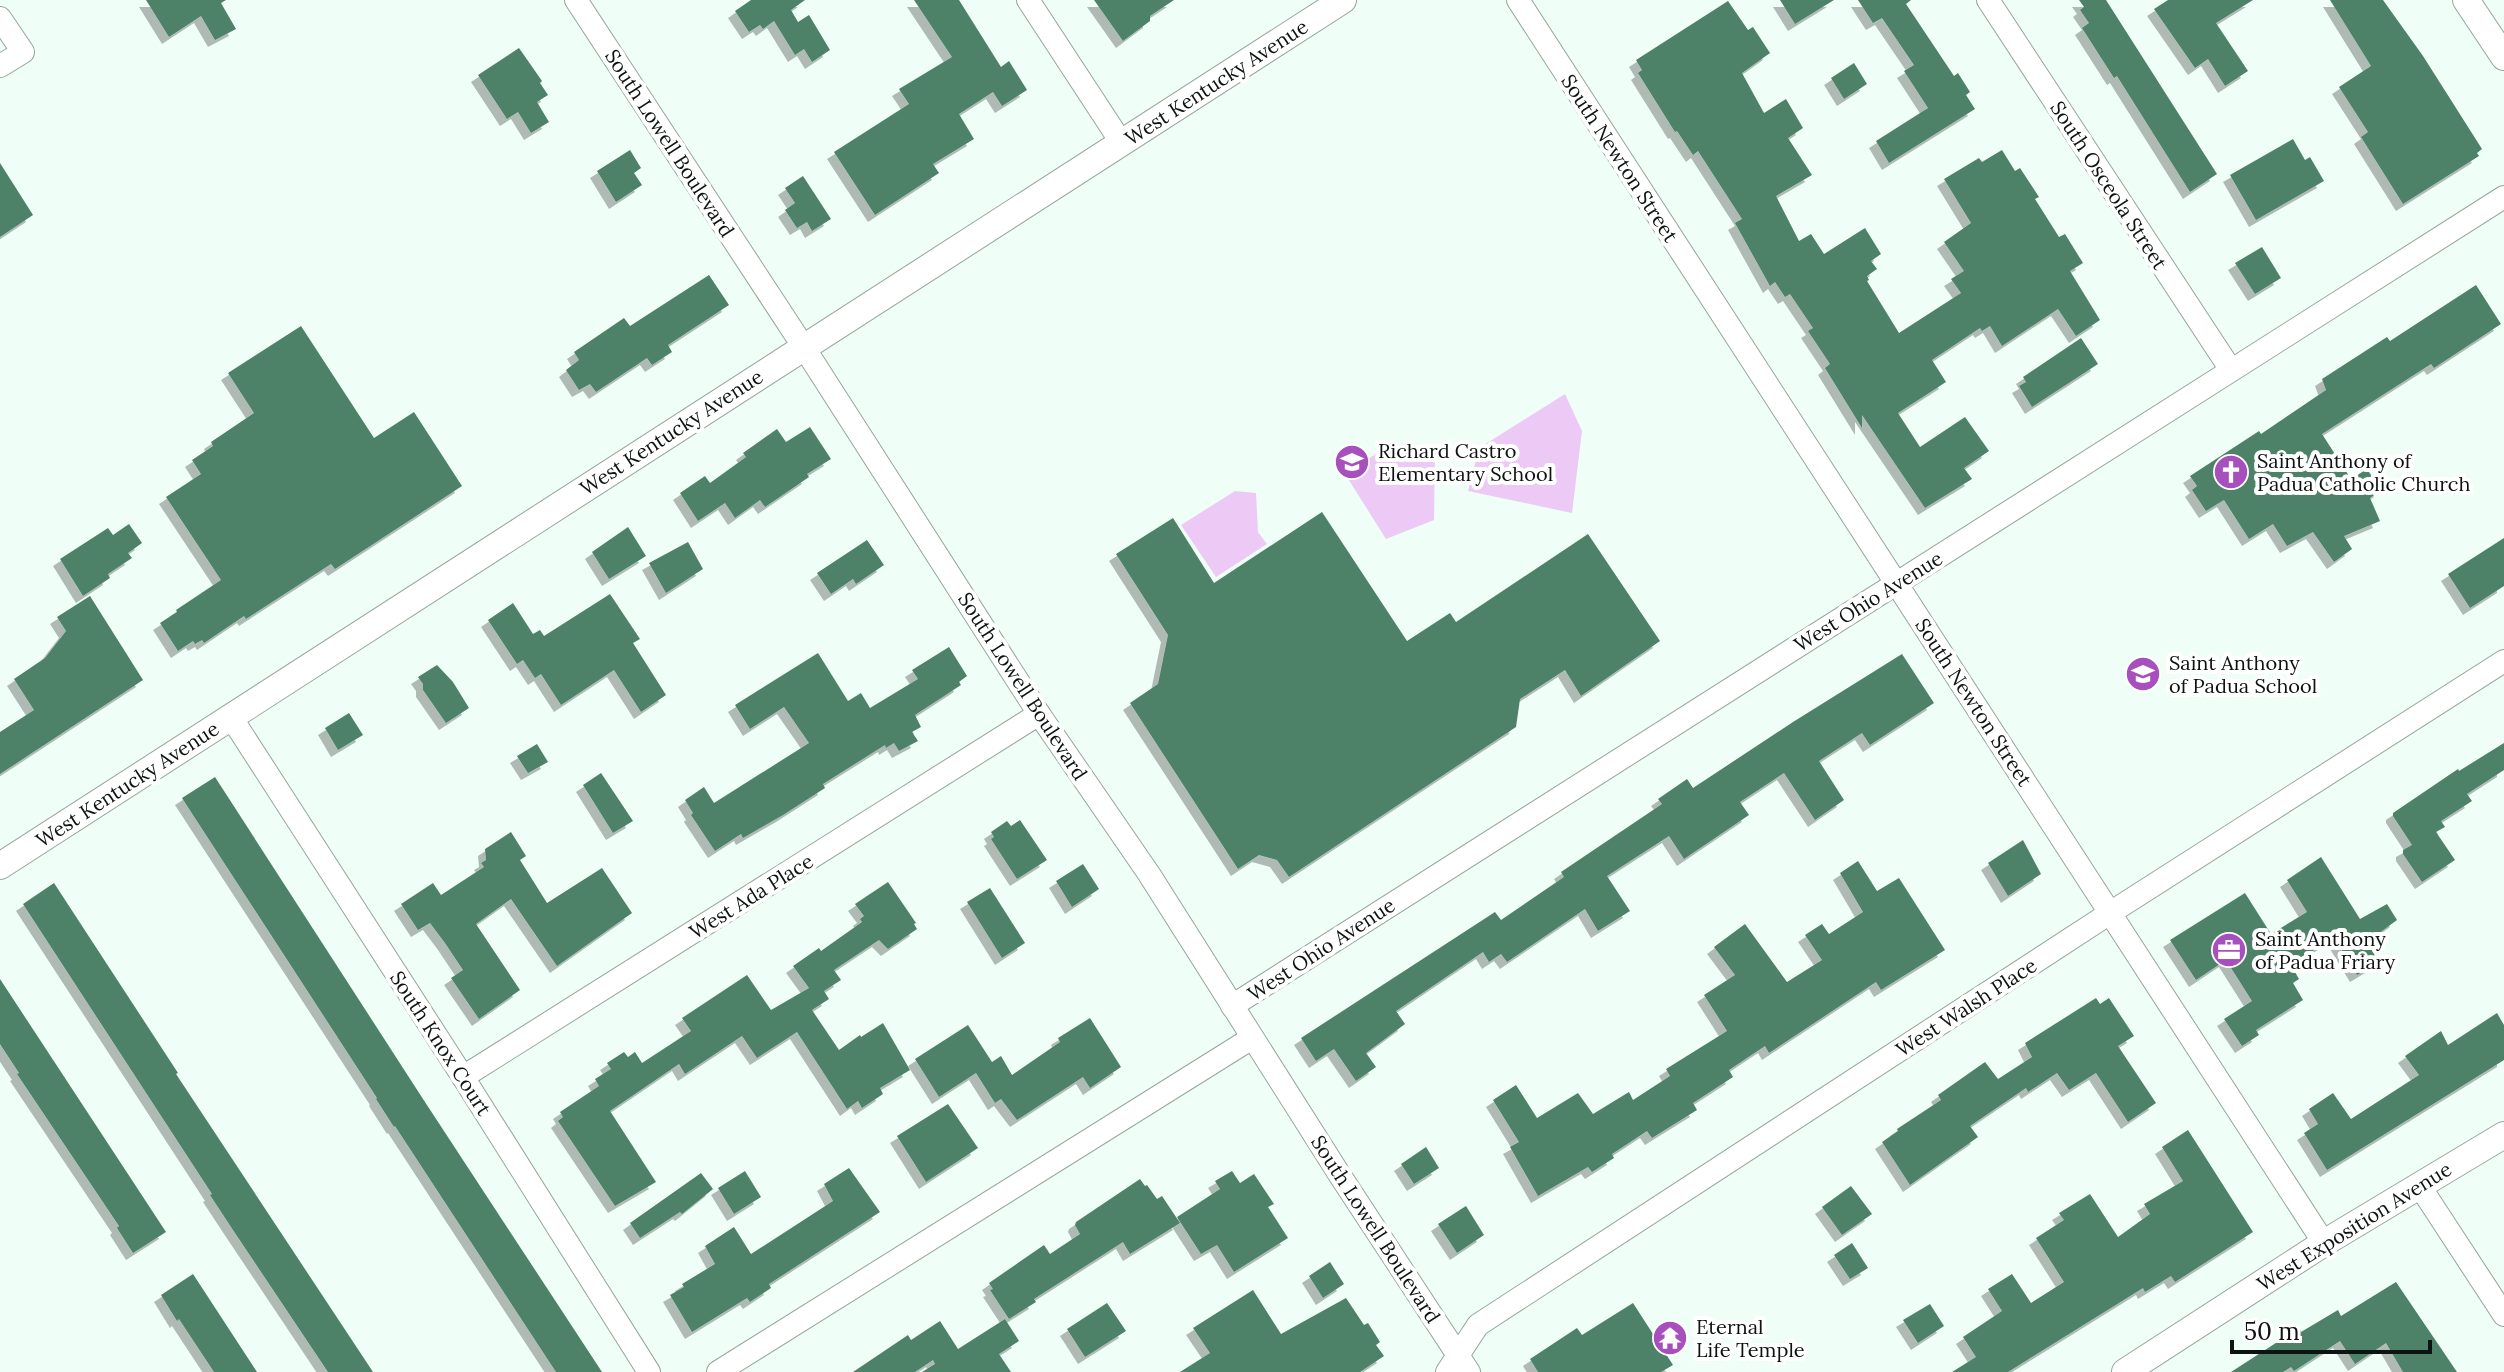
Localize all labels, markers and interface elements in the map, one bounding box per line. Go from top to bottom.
street label: West Kentucky Avenue [1120,13,1312,151]
street label: South Lowell Boulevard [600,44,740,242]
street label: South Newton Street [1556,69,1684,247]
street label: South Osceola Street [2045,96,2173,274]
street label: West Kentucky Avenue [575,363,767,501]
place label: Richard Castro Elementary School [1378,438,1553,486]
school or university icon: Richard Castro Elementary School [1333,443,1371,481]
place label: Saint Anthony of Padua Catholic Church [2257,448,2470,496]
church icon: Saint Anthony of Padua Catholic Church [2212,453,2250,491]
street label: West Ohio Avenue [1789,545,1947,657]
street label: South Lowell Boulevard [953,587,1093,785]
street label: South Newton Street [1910,613,2038,791]
place label: Saint Anthony of Padua School [2169,650,2317,698]
school or university icon: Saint Anthony of Padua School [2124,655,2162,693]
street label: West Kentucky Avenue [31,715,223,853]
street label: West Ada Place [684,848,818,944]
street label: West Ohio Avenue [1243,892,1399,1006]
place label: Saint Anthony of Padua Friary [2255,926,2396,974]
office icon: Saint Anthony of Padua Friary [2210,931,2248,969]
street label: West Walsh Place [1891,952,2041,1062]
street label: South Knox Court [385,966,497,1120]
street label: South Lowell Boulevard [1306,1130,1446,1328]
street label: West Exposition Avenue [2252,1156,2456,1296]
scale bar [2232,1304,2430,1354]
place label: Eternal Life Temple [1696,1314,1805,1362]
text: 50 m [2244,1316,2300,1347]
temple icon: Eternal Life Temple [1651,1319,1689,1357]

